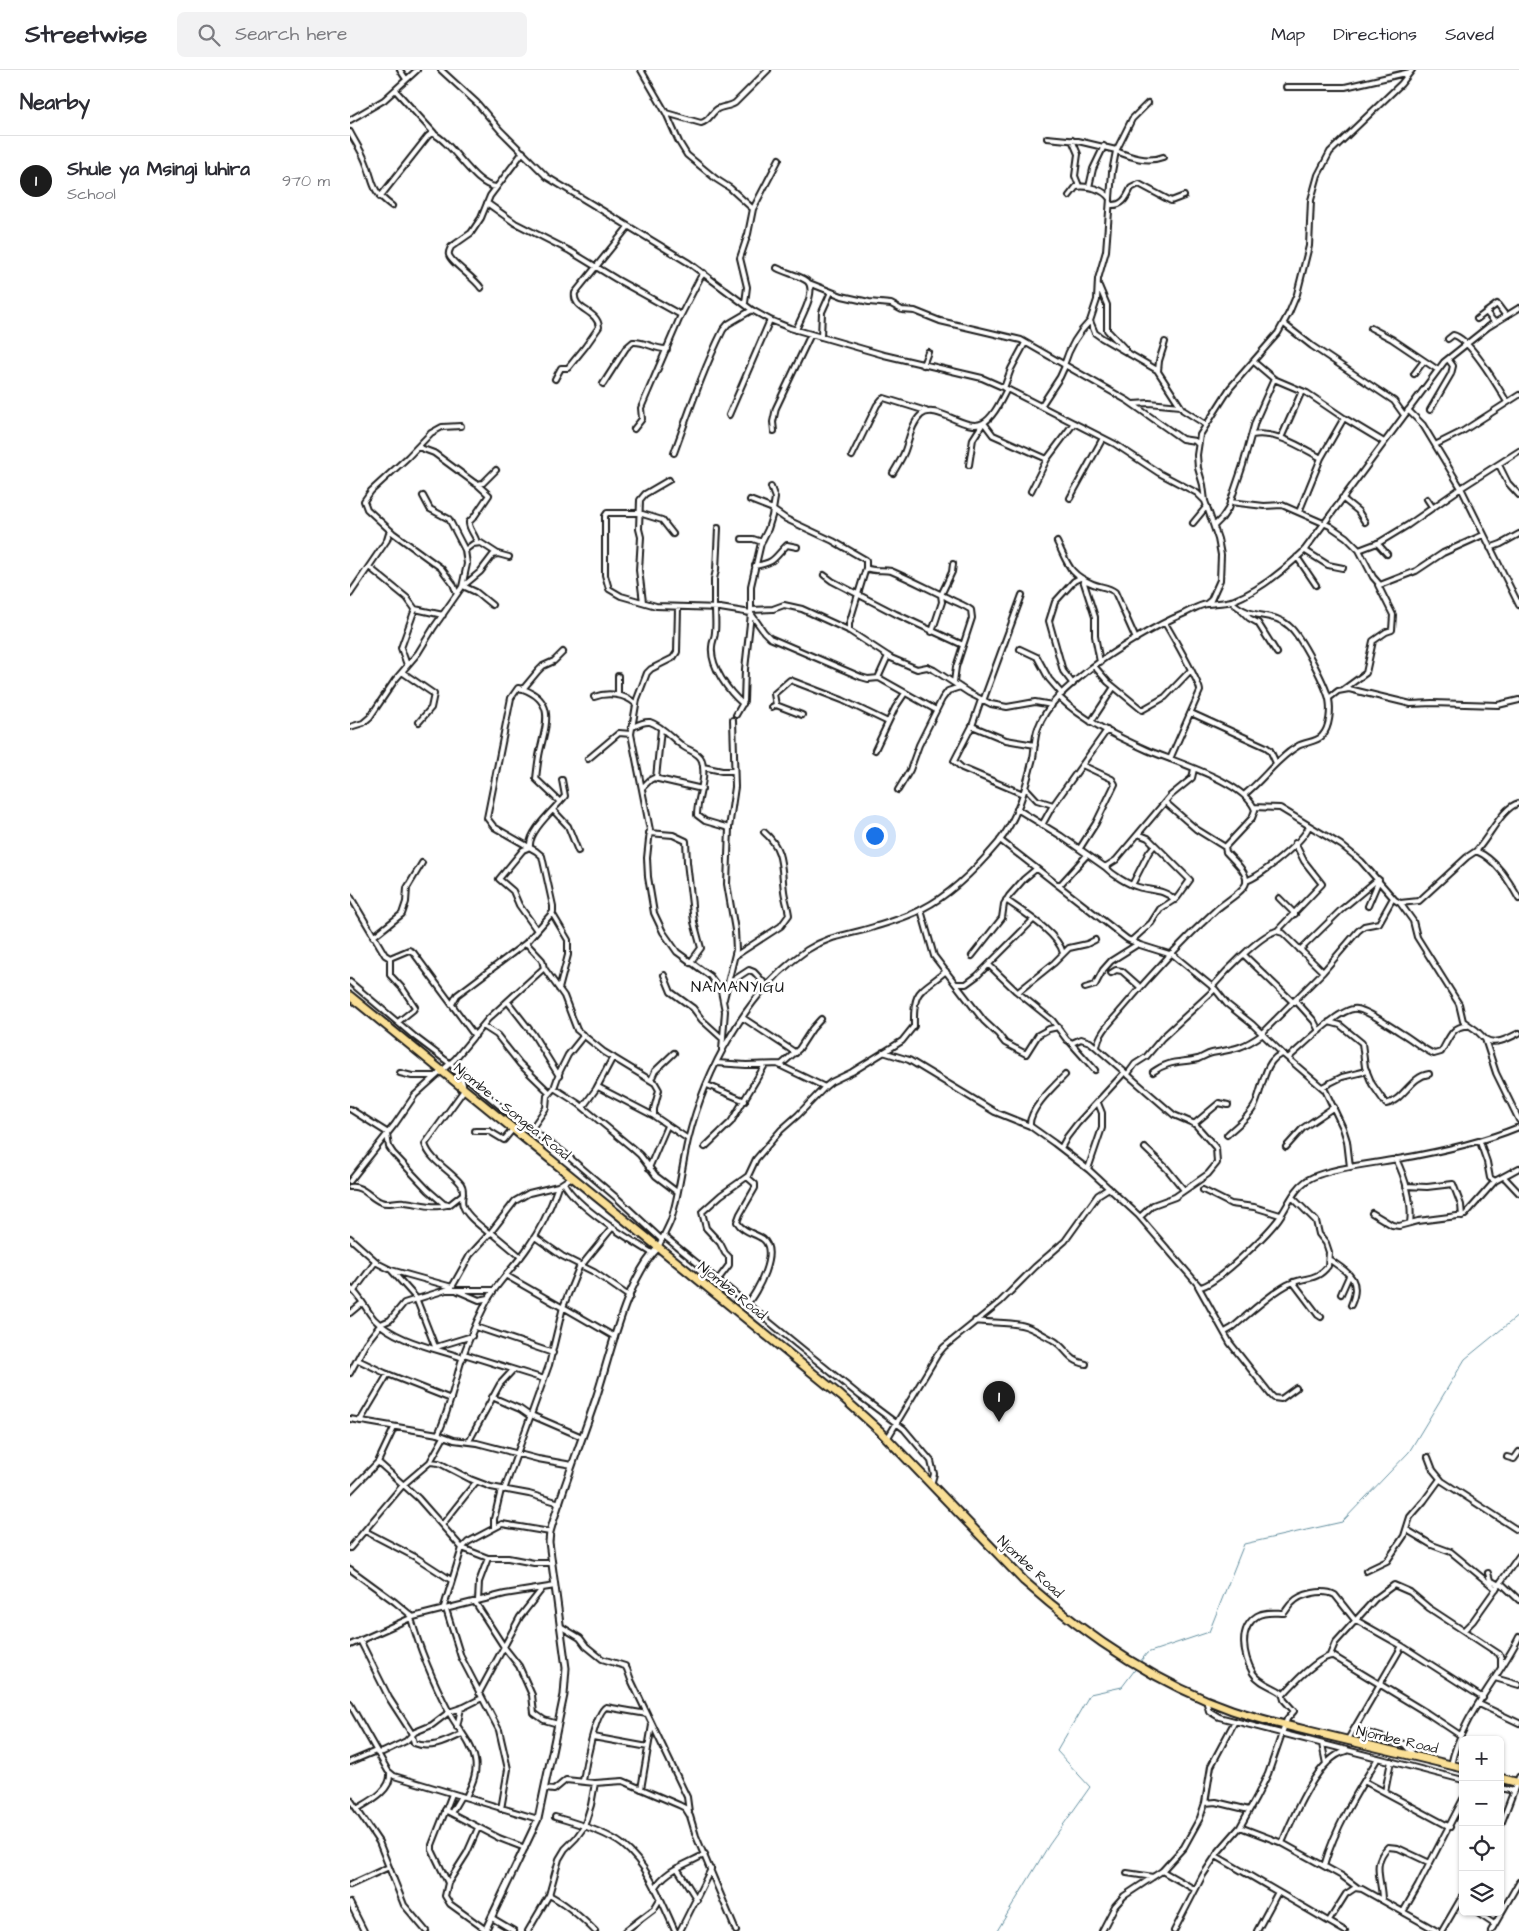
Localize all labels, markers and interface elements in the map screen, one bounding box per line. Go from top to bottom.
search box [177,12,527,57]
text: Streetwise [25,18,147,52]
icon: search [195,21,223,49]
text: Search here [235,21,347,48]
text: Map [1271,22,1305,47]
text: Directions [1333,22,1417,47]
text: Saved [1445,22,1494,47]
text: Nearby [20,88,90,117]
text: Shule ya Msingi luhira [67,156,250,183]
text: 1 [35,170,37,192]
text: 970 m [282,170,330,192]
text: School [67,183,116,205]
your location [862,823,888,849]
district label: NAMANYIGU [691,976,785,998]
street label: Njombe - Songea Road [450,1059,574,1165]
street label: Njombe Road [693,1257,771,1325]
pin: 1 [983,1381,1015,1422]
street label: Njombe Road [993,1531,1067,1603]
street label: Njombe Road [1354,1721,1440,1759]
map controls [1459,1736,1504,1916]
button: + [1459,1736,1504,1781]
button: − [1459,1781,1504,1826]
button: locate [1459,1826,1504,1871]
button: layers [1459,1871,1504,1916]

